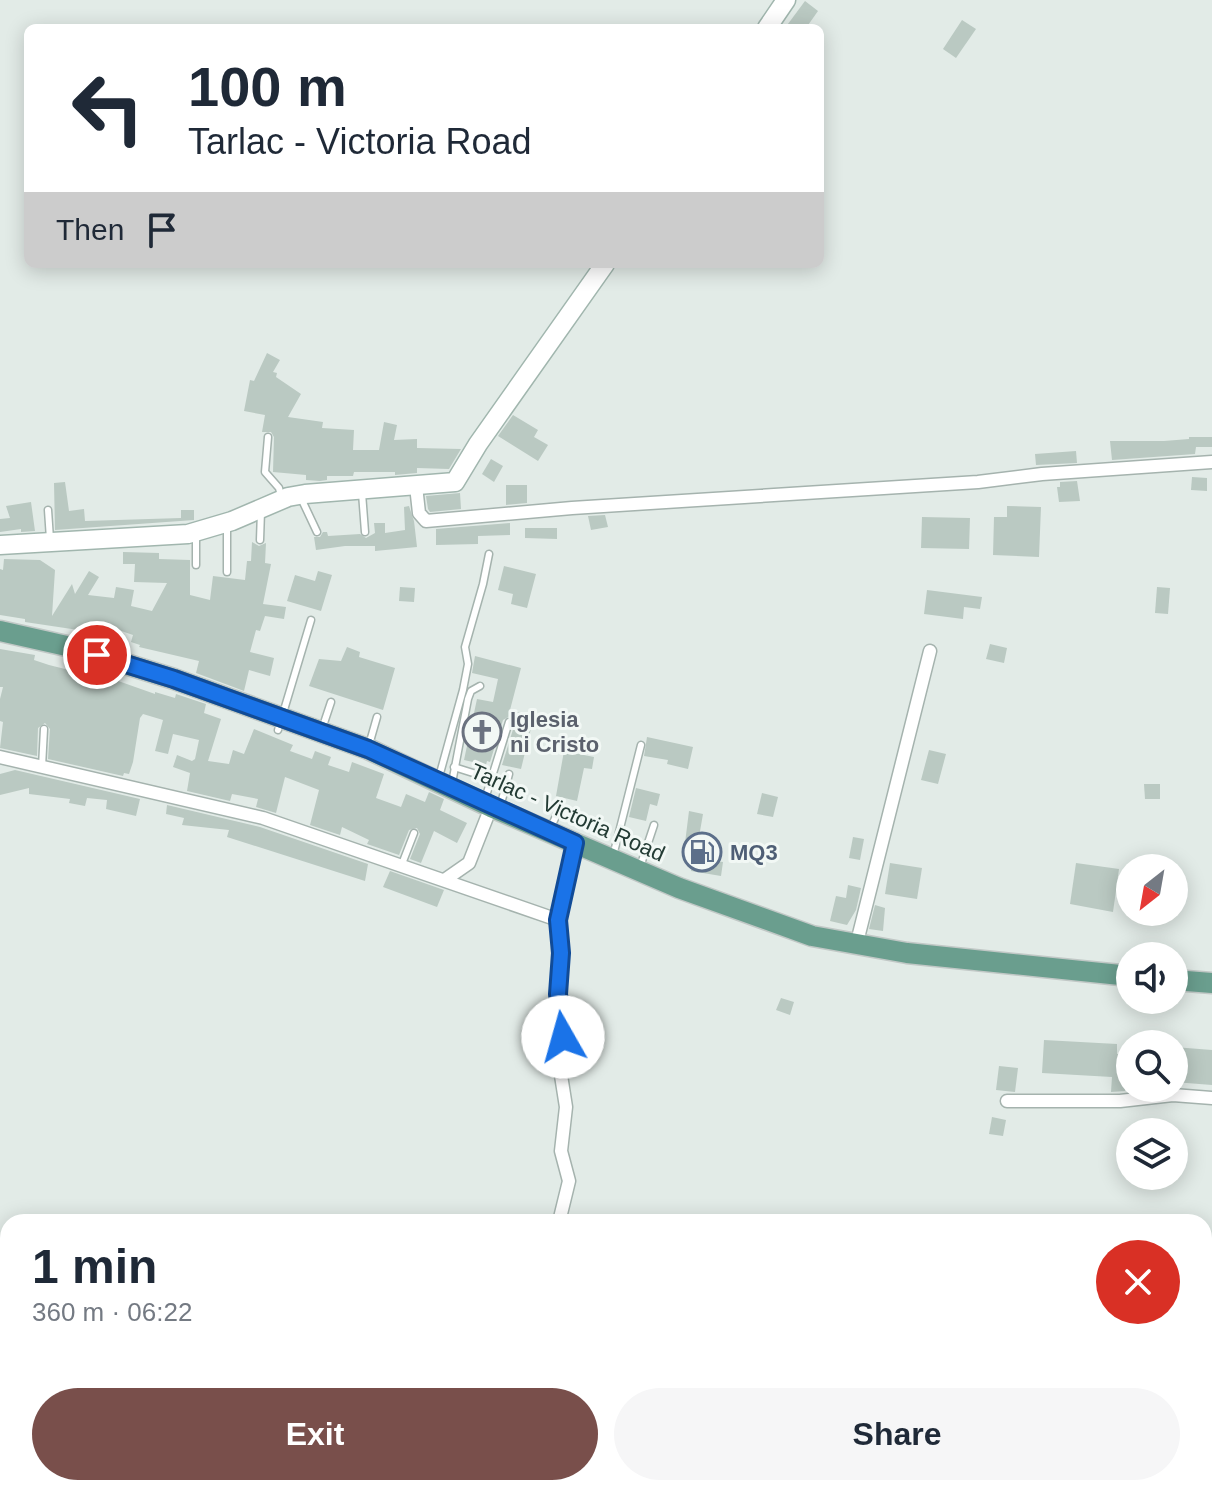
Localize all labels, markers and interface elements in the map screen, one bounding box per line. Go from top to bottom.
text: 100 m [188,55,347,118]
icon: left [56,56,160,160]
text: Tarlac - Victoria Road [188,121,531,162]
icon: arrive [140,208,184,252]
text: Then [56,213,124,246]
pin [63,621,131,689]
icon: arrive [75,633,119,677]
place label: Iglesia ni Cristo [510,707,599,757]
church icon: Iglesia ni Cristo [461,711,503,753]
street label: Tarlac - Victoria Road [467,758,669,867]
fuel station icon: MQ3 [681,831,723,873]
place label: MQ3 [730,840,778,865]
north arrow [1116,854,1188,926]
map controls [1116,854,1188,1190]
button: sound [1116,942,1188,1014]
position arrow [521,995,605,1079]
button: search [1116,1030,1188,1102]
button: layers [1116,1118,1188,1190]
text: 1 min [32,1240,157,1293]
button: close [1096,1240,1180,1324]
text: 360 m · 06:22 [32,1297,192,1327]
button: Exit [32,1388,598,1480]
button: Share [614,1388,1180,1480]

